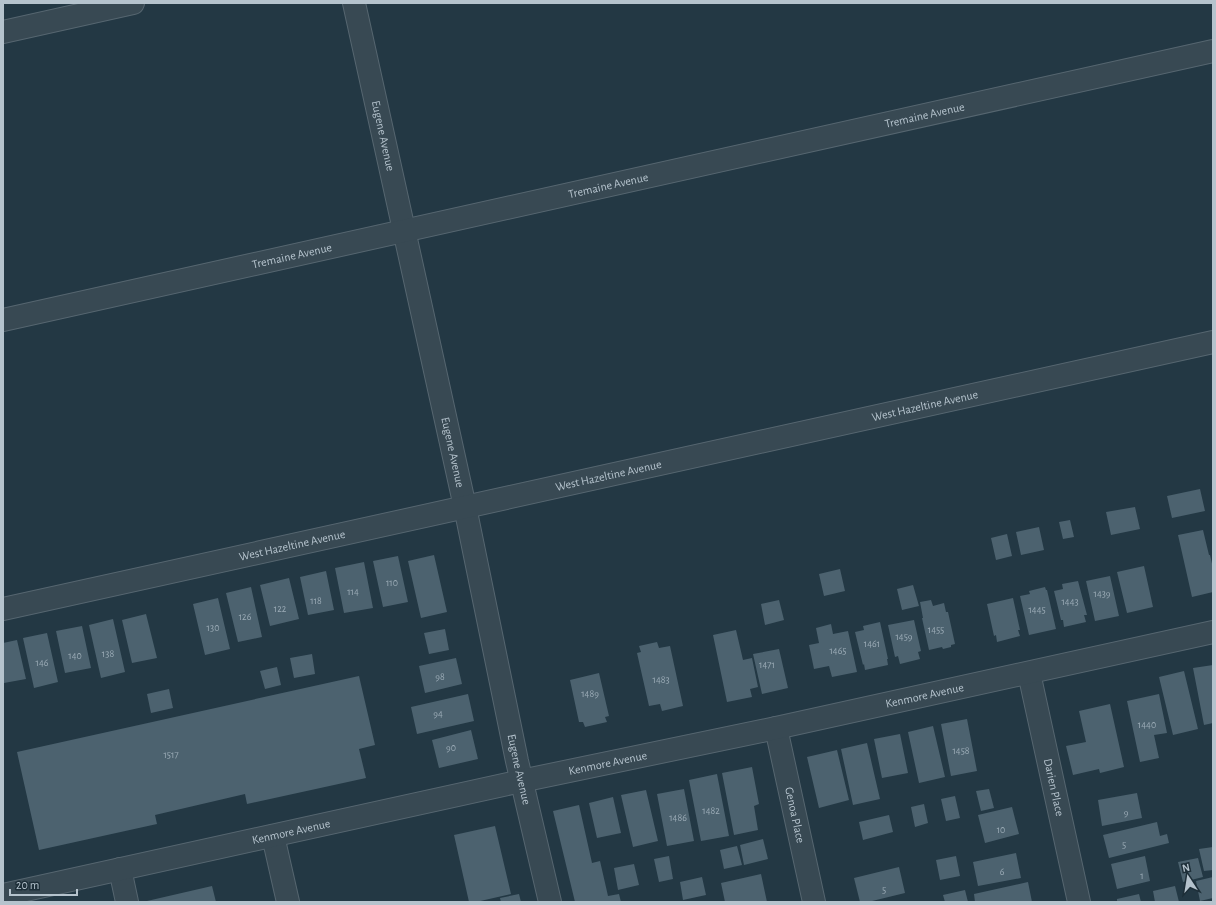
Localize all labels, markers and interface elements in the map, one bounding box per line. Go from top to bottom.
street label: Eugene Avenue [370,99,397,172]
street label: Tremaine Avenue [883,100,966,130]
street label: Tremaine Avenue [567,171,649,200]
street label: Tremaine Avenue [251,241,333,270]
street label: West Hazeltine Avenue [871,388,979,423]
street label: Eugene Avenue [439,416,467,489]
street label: West Hazeltine Avenue [554,458,663,493]
street label: West Hazeltine Avenue [238,528,346,563]
house number: 110 [386,578,398,588]
house number: 114 [347,587,359,597]
house number: 1439 [1093,589,1111,599]
house number: 118 [310,596,322,606]
house number: 1443 [1061,597,1079,607]
house number: 122 [274,604,287,614]
house number: 1445 [1028,605,1046,615]
house number: 126 [239,612,252,622]
house number: 130 [207,623,219,633]
house number: 1455 [928,625,944,635]
house number: 1459 [895,632,913,642]
house number: 1461 [864,639,880,649]
house number: 1465 [829,646,847,656]
house number: 138 [102,649,114,659]
house number: 140 [68,651,82,661]
house number: 146 [36,658,49,668]
house number: 1471 [759,660,775,670]
house number: 98 [435,672,445,682]
house number: 1483 [652,675,670,685]
street label: Kenmore Avenue [884,681,965,710]
house number: 1489 [581,689,599,699]
house number: 94 [433,709,443,719]
house number: 1440 [1138,720,1156,730]
street label: Eugene Avenue [506,733,533,806]
house number: 90 [446,743,456,753]
house number: 1458 [952,746,970,756]
street label: Kenmore Avenue [567,749,648,777]
house number: 1517 [163,750,179,760]
street label: Darien Place [1042,757,1066,817]
street label: Genoa Place [783,786,807,844]
house number: 1482 [702,806,720,816]
house number: 9 [1124,808,1129,818]
house number: 1486 [669,813,687,823]
street label: Kenmore Avenue [251,817,331,846]
house number: 10 [997,825,1005,835]
house number: 5 [1122,840,1126,850]
north arrow [1168,857,1208,897]
text: N [1181,862,1191,874]
house number: 6 [1000,867,1005,877]
scale bar [10,871,77,897]
house number: 1 [1140,871,1144,881]
text: 20 m [16,879,39,891]
house number: 5 [882,885,886,895]

